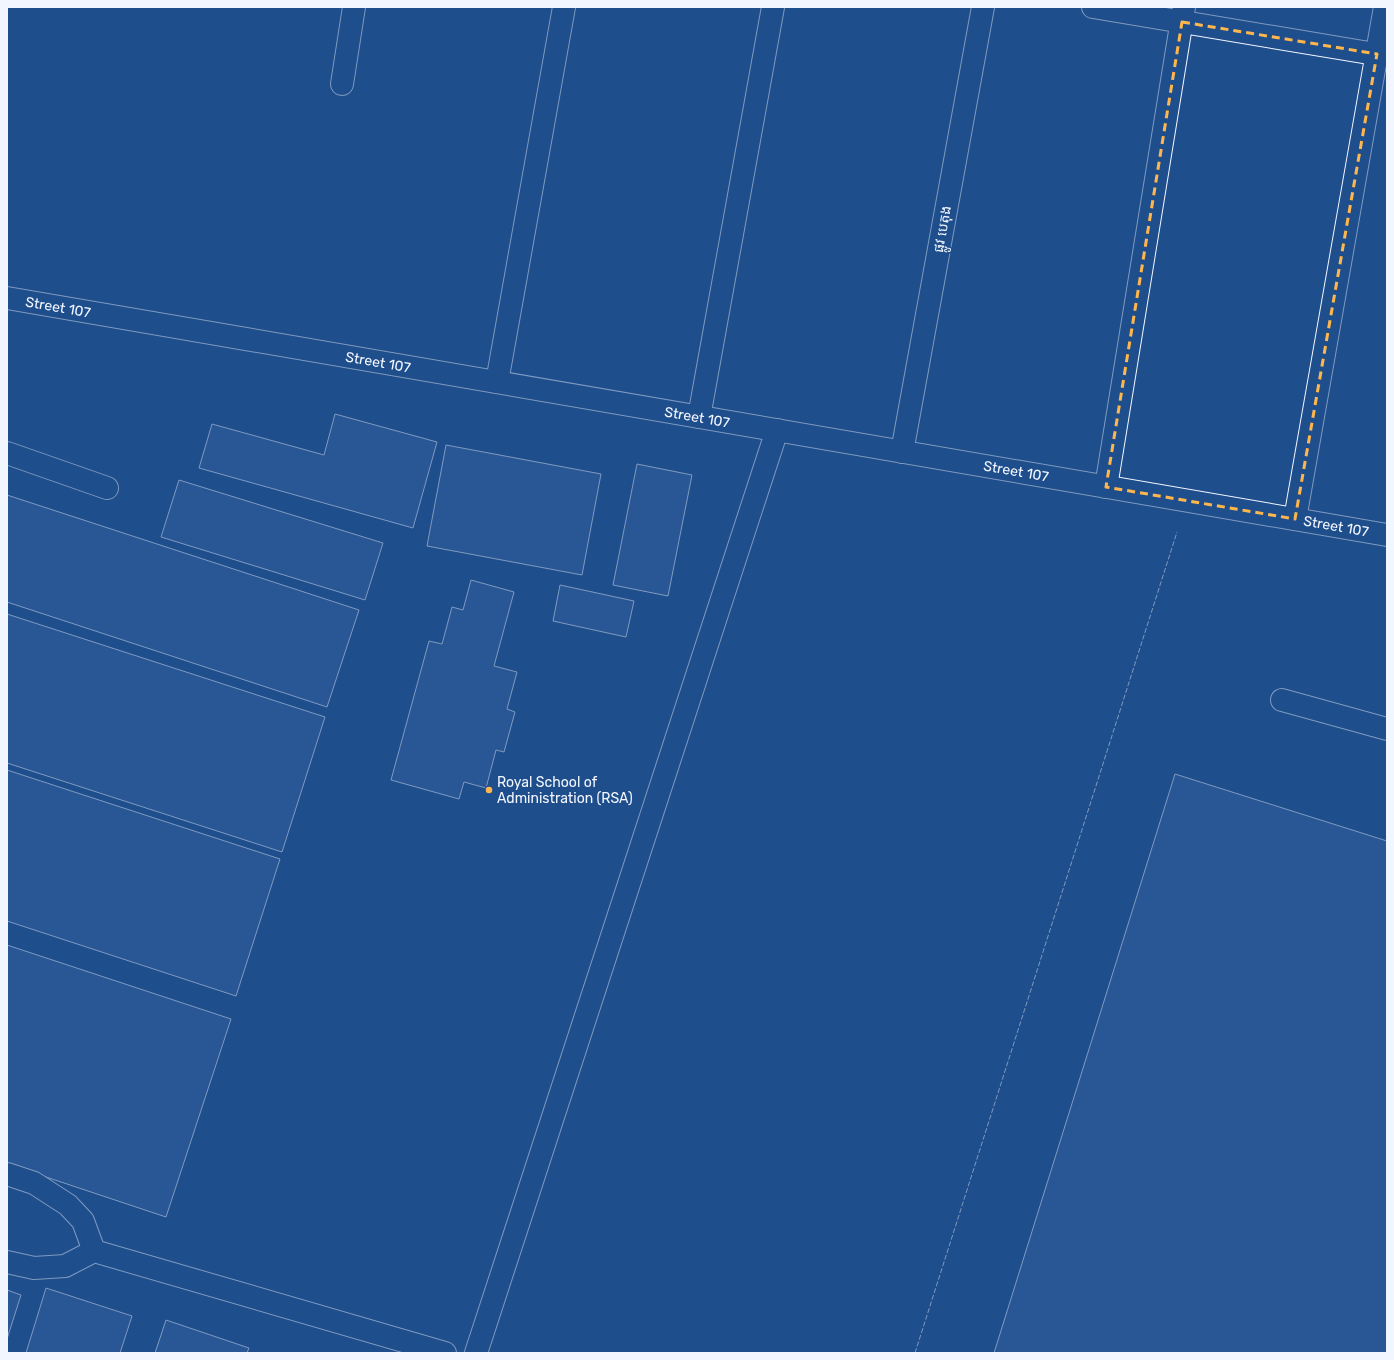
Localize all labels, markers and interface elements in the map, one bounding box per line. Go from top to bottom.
street label: ផ្លូវ បេតុង [930,204,958,255]
street label: Street 107 [24,293,92,322]
street label: Street 107 [344,348,412,377]
street label: Street 107 [663,403,731,432]
street label: Street 107 [982,457,1050,486]
street label: Street 107 [1302,512,1370,541]
place label: Royal School of Administration (RSA) [497,774,633,807]
marker: Royal School of Administration (RSA) [484,785,494,795]

